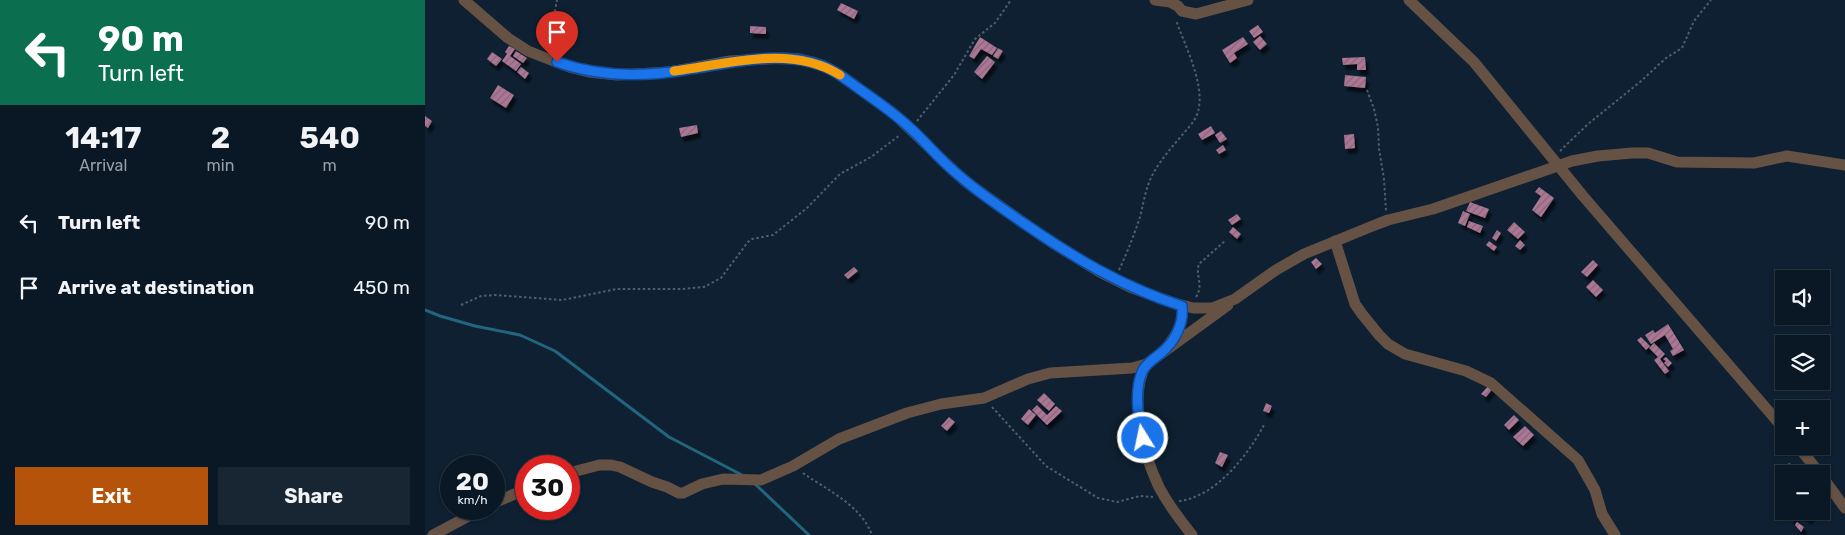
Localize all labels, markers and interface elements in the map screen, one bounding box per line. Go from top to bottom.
pin [536,11,578,62]
text: 90 m [98,18,184,60]
icon: arrive [543,18,571,46]
icon: left [15,20,80,85]
text: Turn left [98,60,184,87]
text: 14:17 [65,120,141,156]
text: 2 [211,120,230,156]
text: 540 [300,120,360,156]
text: Arrival [79,156,127,175]
text: min [207,156,234,175]
text: m [323,156,337,175]
icon: left [15,209,43,237]
text: Turn left [58,211,140,234]
text: 90 m [365,211,410,234]
map controls [1775,270,1830,520]
button: sound [1775,270,1830,325]
icon: arrive [15,274,43,302]
text: Arrive at destination [58,276,254,299]
text: 450 m [353,276,410,299]
button: layers [1775,335,1830,390]
button: + [1775,400,1830,455]
position arrow [1116,411,1168,463]
speed limit sign: 30 [515,455,580,520]
button: − [1775,465,1830,520]
button: Exit [15,467,208,525]
button: Share [218,467,410,525]
text: 20 [456,467,489,496]
text: km/h [458,493,487,507]

